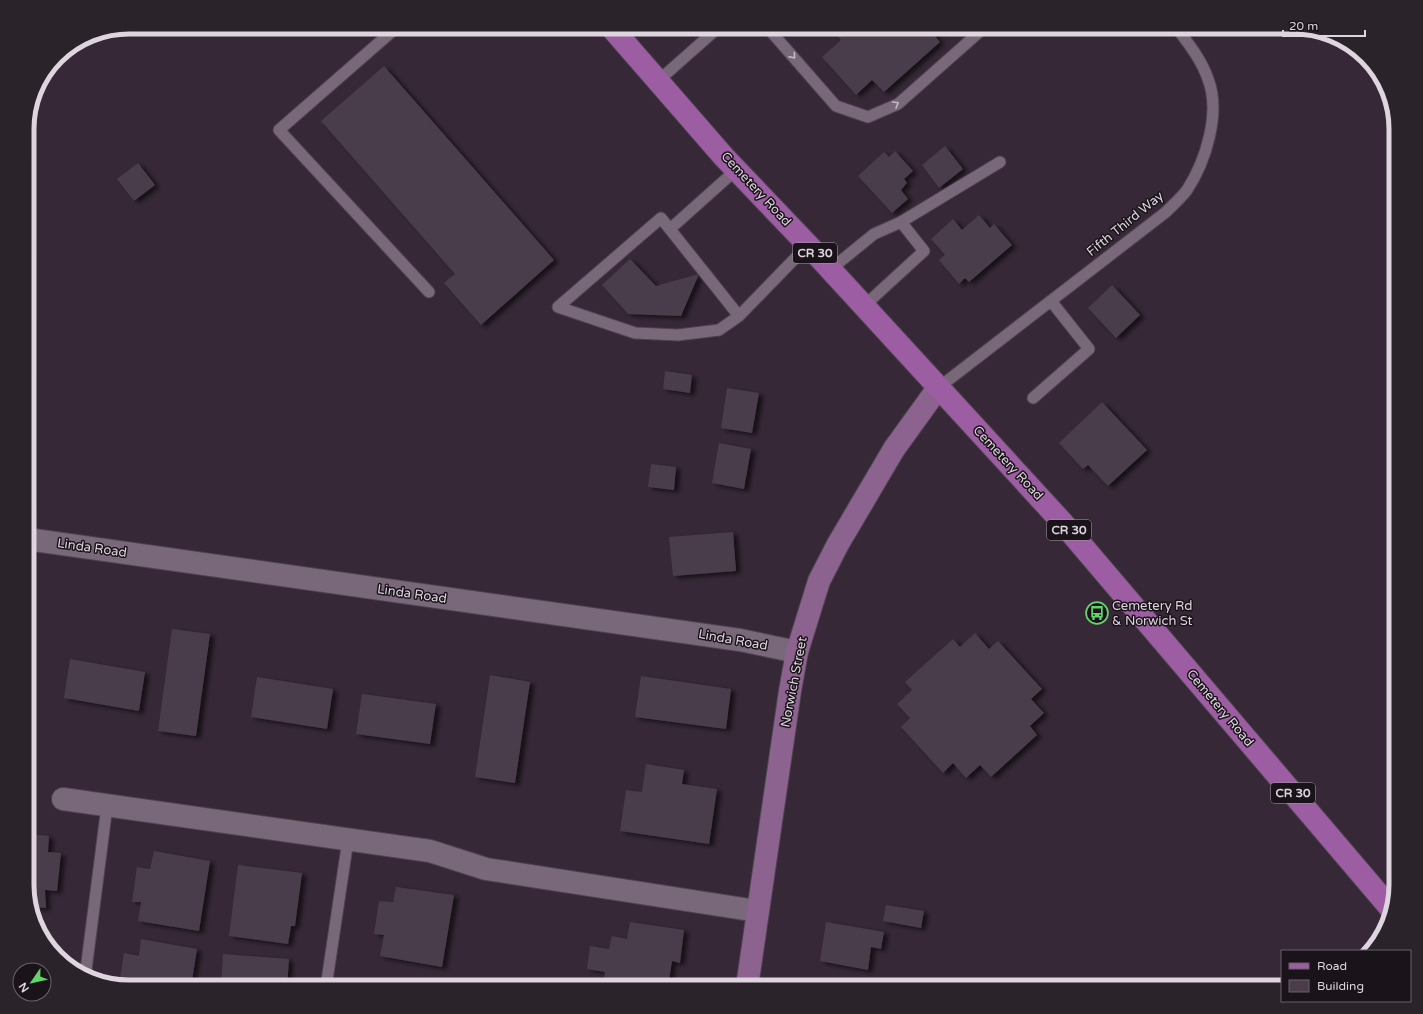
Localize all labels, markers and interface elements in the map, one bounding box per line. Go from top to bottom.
scale bar [1283,12,1365,38]
text: 20 m [1289,19,1318,33]
one-way arrow [788,52,795,59]
one-way arrow [892,101,899,108]
street label: Cemetery Road [718,149,794,229]
street label: Fifth Third Way [1083,188,1167,260]
road number: CR 30 [793,243,837,263]
street label: Cemetery Road [970,423,1046,503]
road number: CR 30 [1047,520,1091,540]
street label: Linda Road [56,535,128,561]
street label: Linda Road [376,581,448,607]
place label: Cemetery Rd & Norwich St [1112,598,1193,629]
bus stop icon: Cemetery Rd & Norwich St [1084,600,1110,626]
street label: Linda Road [697,626,769,654]
street label: Norwich Street [777,635,811,729]
street label: Cemetery Road [1183,666,1257,750]
road number: CR 30 [1271,783,1315,803]
legend [1281,950,1411,1002]
text: Road [1317,959,1347,973]
north arrow [12,962,52,1002]
text: Building [1317,979,1364,993]
text: N [16,980,32,995]

